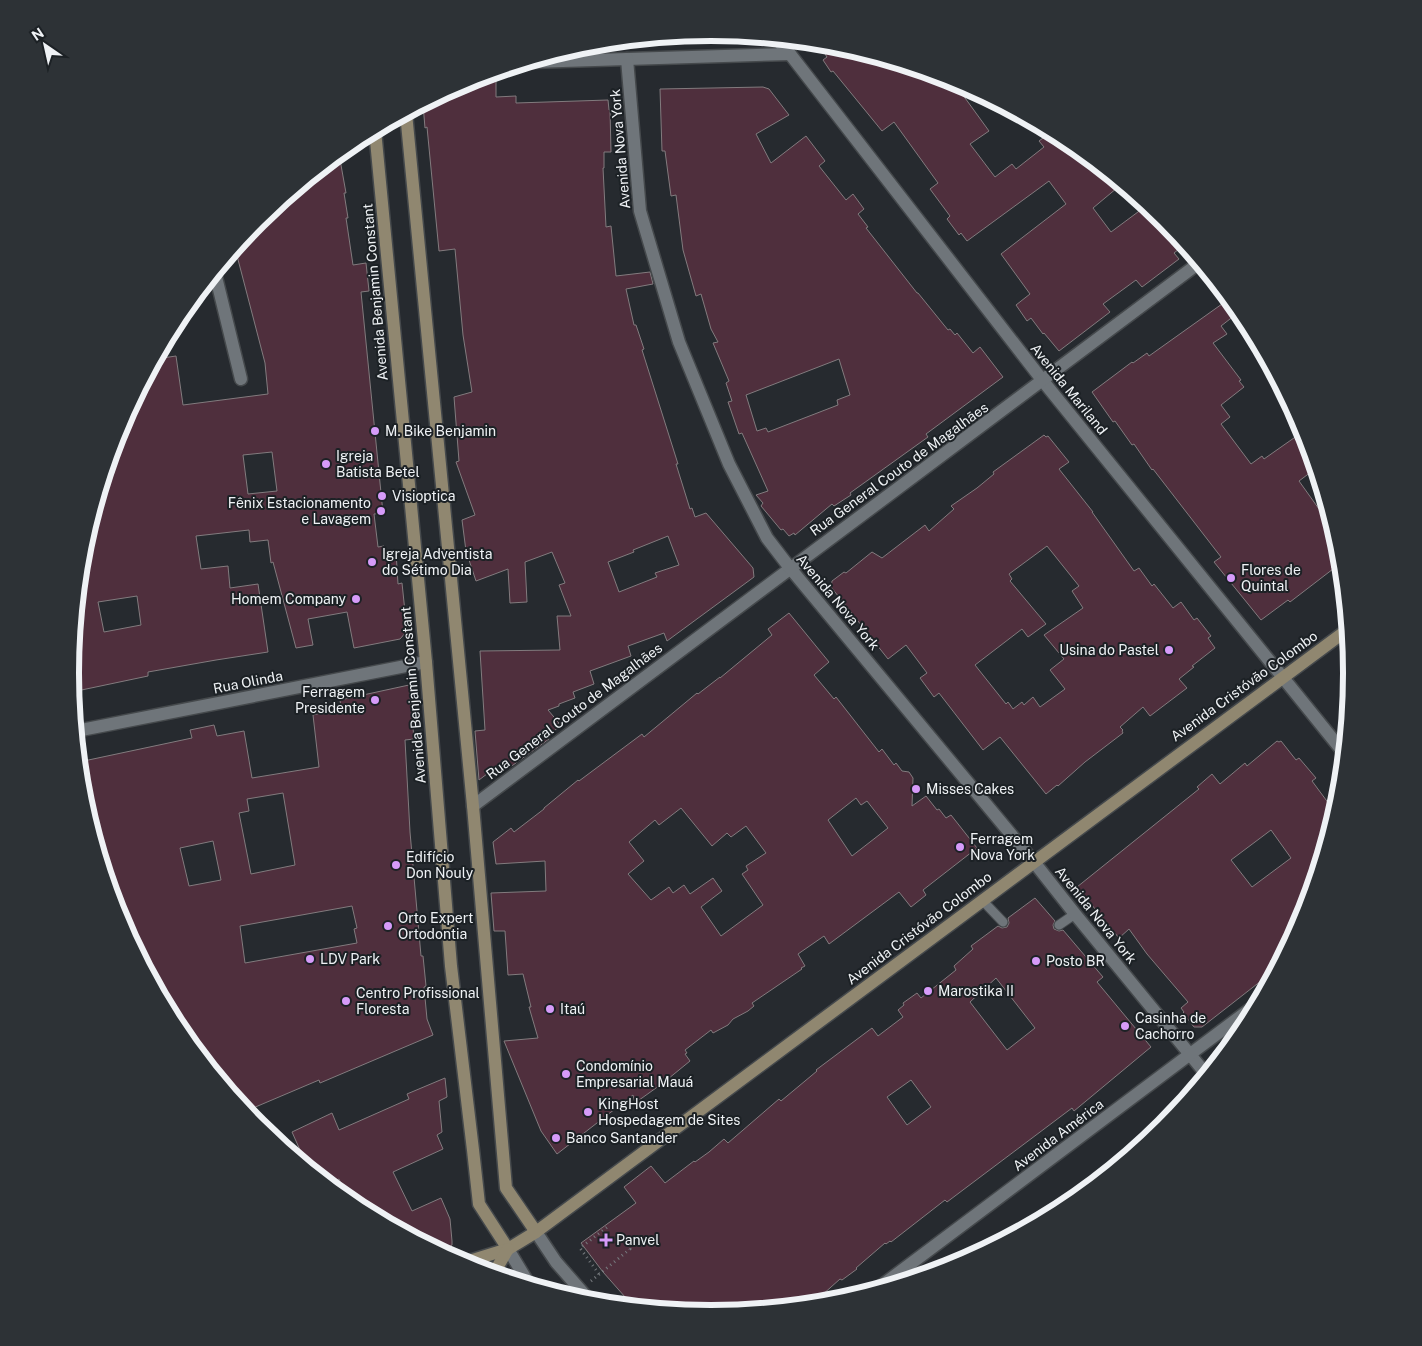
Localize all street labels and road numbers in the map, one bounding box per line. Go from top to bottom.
street label: Avenida Nova York [607,88,633,210]
street label: Avenida Benjamin Constant [359,203,391,381]
street label: Avenida Mariland [1027,340,1111,438]
street label: Rua General Couto de Magalhães [807,399,991,539]
street label: Avenida Nova York [793,551,883,653]
street label: Avenida Benjamin Constant [397,606,429,784]
street label: Avenida Cristóvão Colombo [1168,627,1320,745]
street label: Rua General Couto de Magalhães [483,640,665,782]
street label: Rua Olinda [212,667,284,697]
street label: Avenida Nova York [1052,863,1140,967]
street label: Avenida Cristóvão Colombo [843,868,995,988]
street label: Avenida América [1010,1096,1106,1174]

